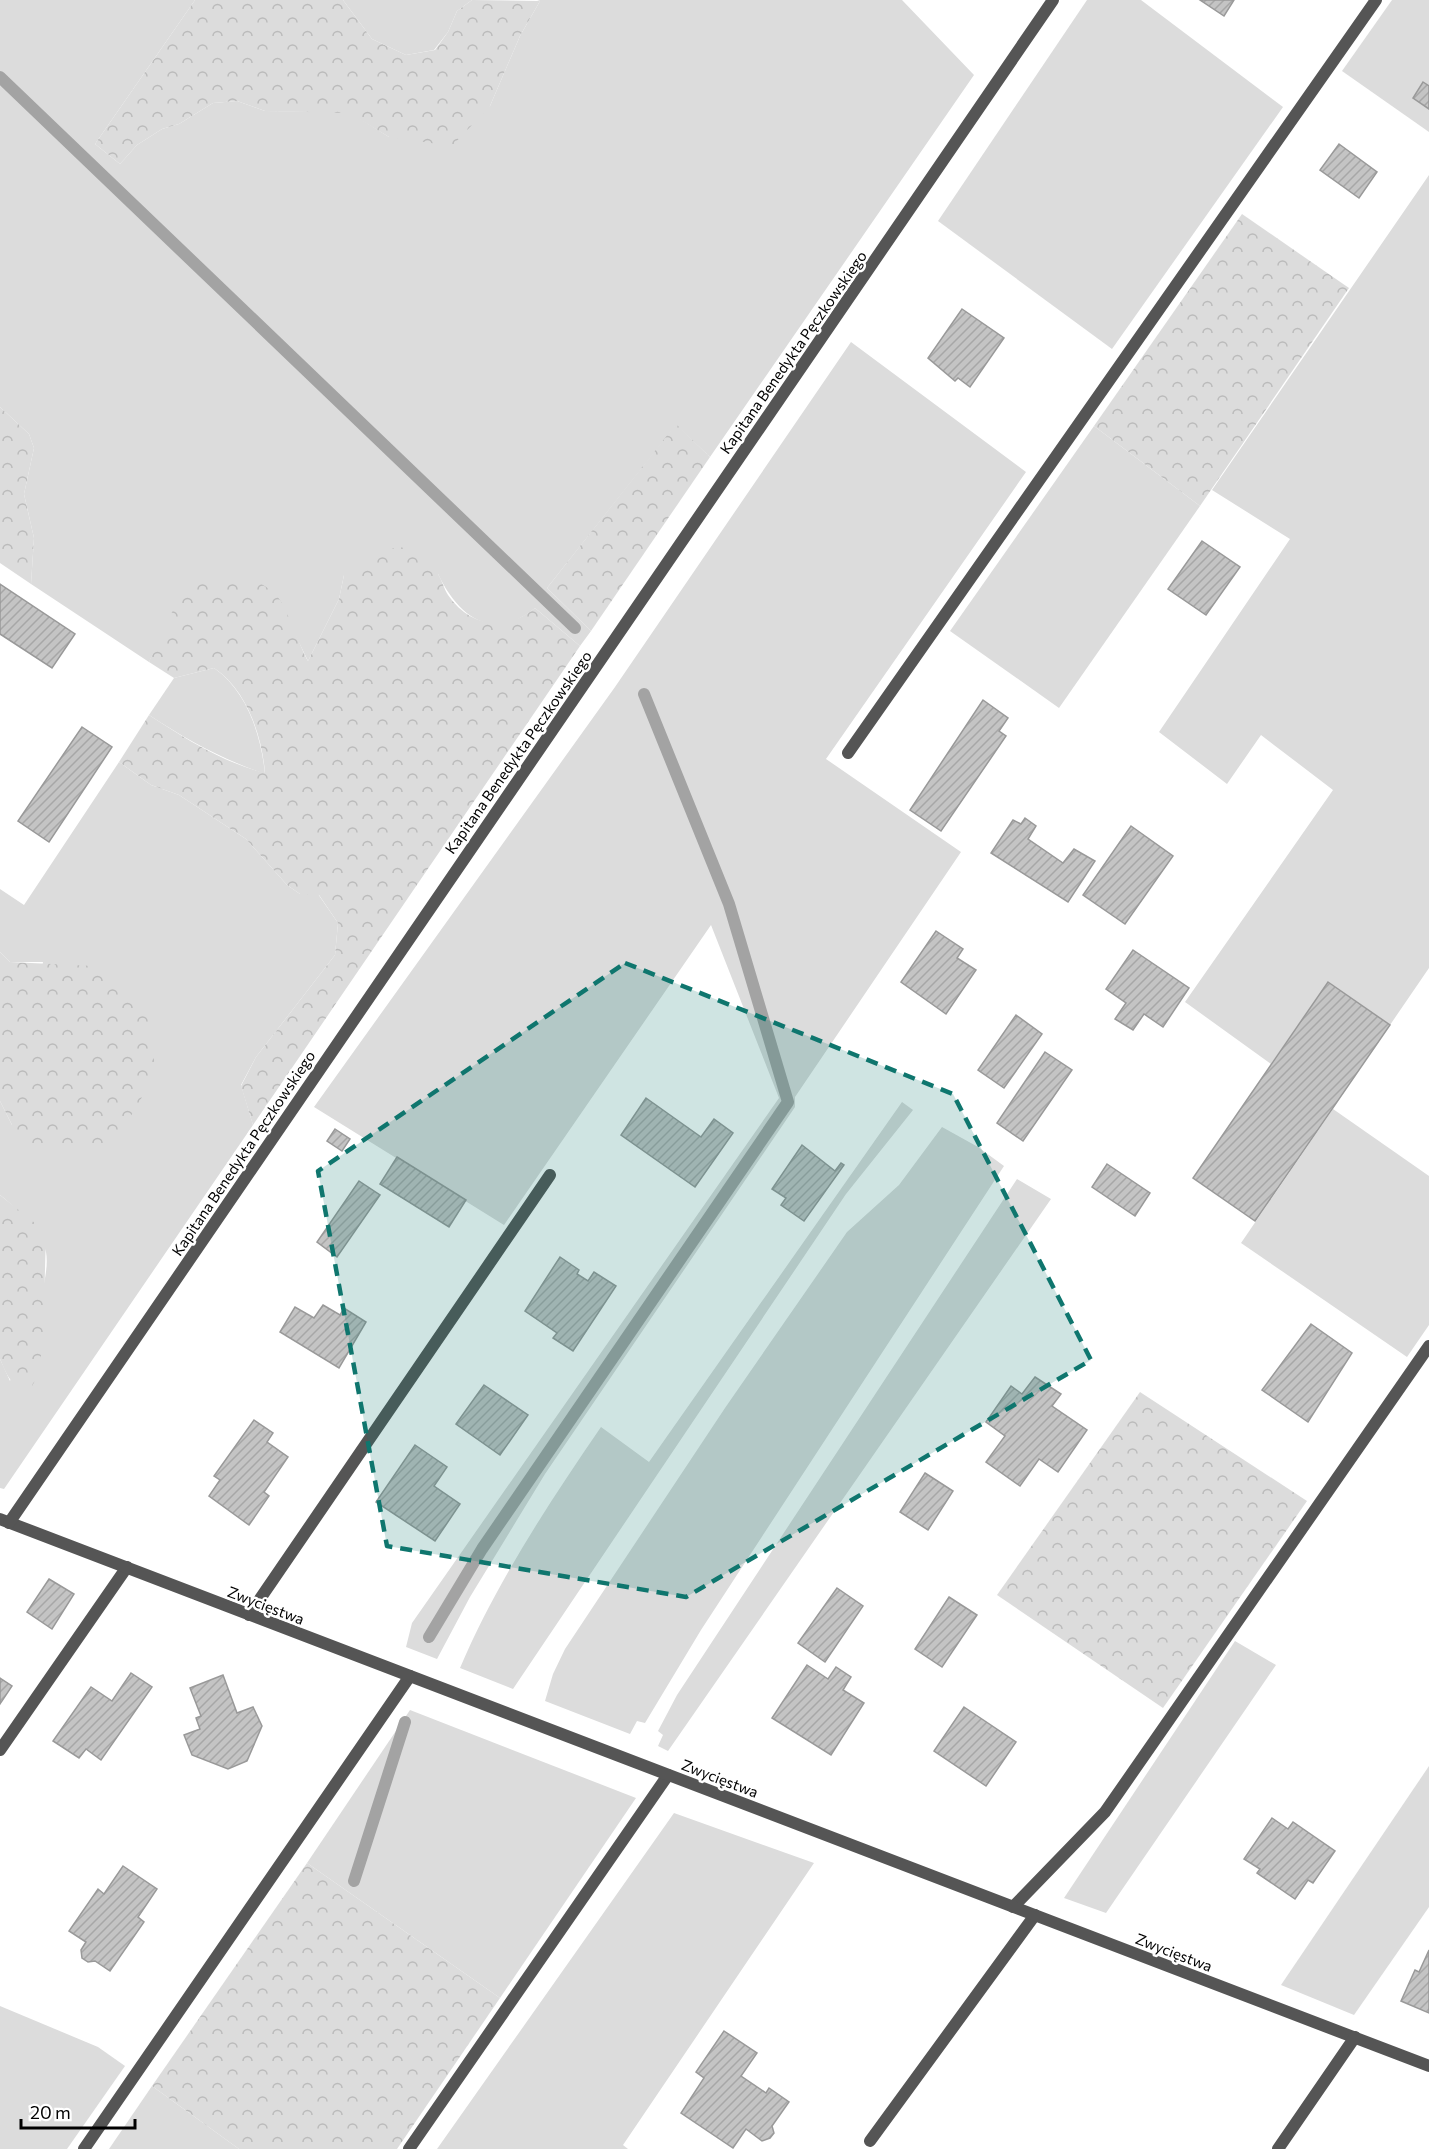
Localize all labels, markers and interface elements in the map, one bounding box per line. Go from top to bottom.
street label: Kapitana Benedykta Pęczkowskiego [716,247,870,457]
street label: Kapitana Benedykta Pęczkowskiego [441,647,595,857]
street label: Kapitana Benedykta Pęczkowskiego [167,1047,319,1259]
street label: Zwycięstwa [225,1582,307,1628]
street label: Zwycięstwa [679,1755,761,1801]
street label: Zwycięstwa [1133,1929,1215,1975]
scale bar [21,2092,135,2130]
text: 20 m [30,2101,71,2123]

